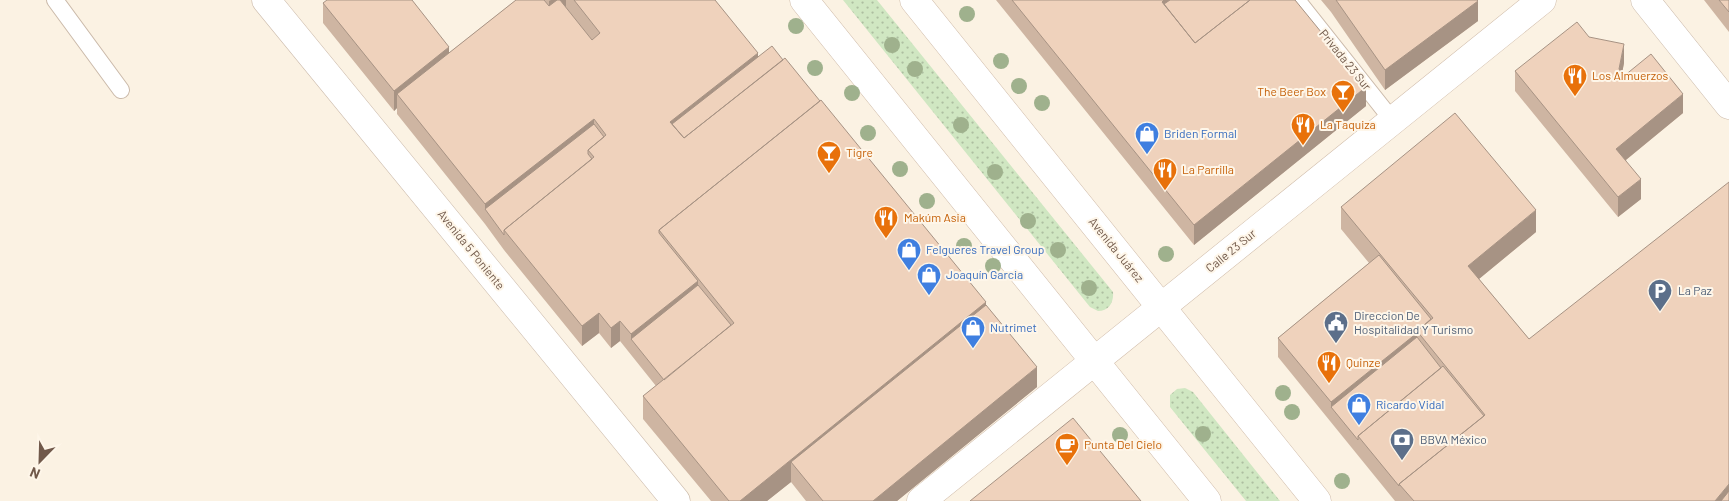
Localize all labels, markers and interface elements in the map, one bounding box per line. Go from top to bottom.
street label: Privada 23 Sur [1317,26,1375,93]
restaurant icon: Los Almuerzos [1562,63,1588,97]
place label: Los Almuerzos [1592,68,1669,82]
bar icon: The Beer Box [1330,79,1356,113]
place label: The Beer Box [1257,84,1326,98]
restaurant icon: La Taquiza [1290,112,1316,146]
place label: La Taquiza [1320,117,1376,131]
shop icon: Briden Formal [1134,121,1160,155]
place label: Briden Formal [1164,126,1237,140]
bar icon: Tigre [816,140,842,174]
place label: Tigre [846,145,873,159]
restaurant icon: La Parrilla [1152,157,1178,191]
place label: La Parrilla [1182,162,1234,176]
restaurant icon: Makúm Asia [873,205,899,239]
street label: Avenida 5 Poniente [435,207,508,292]
place label: Makúm Asia [904,210,966,224]
street label: Avenida Juárez [1086,214,1147,284]
street label: Calle 23 Sur [1202,225,1259,275]
shop icon: Felgueres Travel Group [896,237,922,271]
place label: Felgueres Travel Group [926,242,1044,256]
shop icon: Joaquín Garcia [916,262,942,296]
place label: Joaquín Garcia [946,267,1023,281]
parking icon: La Paz [1647,278,1673,312]
place label: La Paz [1678,283,1712,297]
place label: Direccion De Hospitalidad Y Turismo [1354,308,1473,336]
public building icon: Direccion De Hospitalidad Y Turismo [1323,310,1349,344]
shop icon: Nutrimet [960,315,986,349]
place label: Nutrimet [990,320,1037,334]
restaurant icon: Quinze [1316,350,1342,384]
place label: Quinze [1346,355,1381,369]
shop icon: Ricardo Vidal [1346,392,1372,426]
place label: Ricardo Vidal [1376,397,1444,411]
bank icon: BBVA México [1389,427,1415,461]
cafe icon: Punta Del Cielo [1054,432,1080,466]
place label: BBVA México [1420,432,1487,446]
north arrow [15,436,65,486]
place label: Punta Del Cielo [1084,437,1162,451]
text: N [27,464,42,483]

